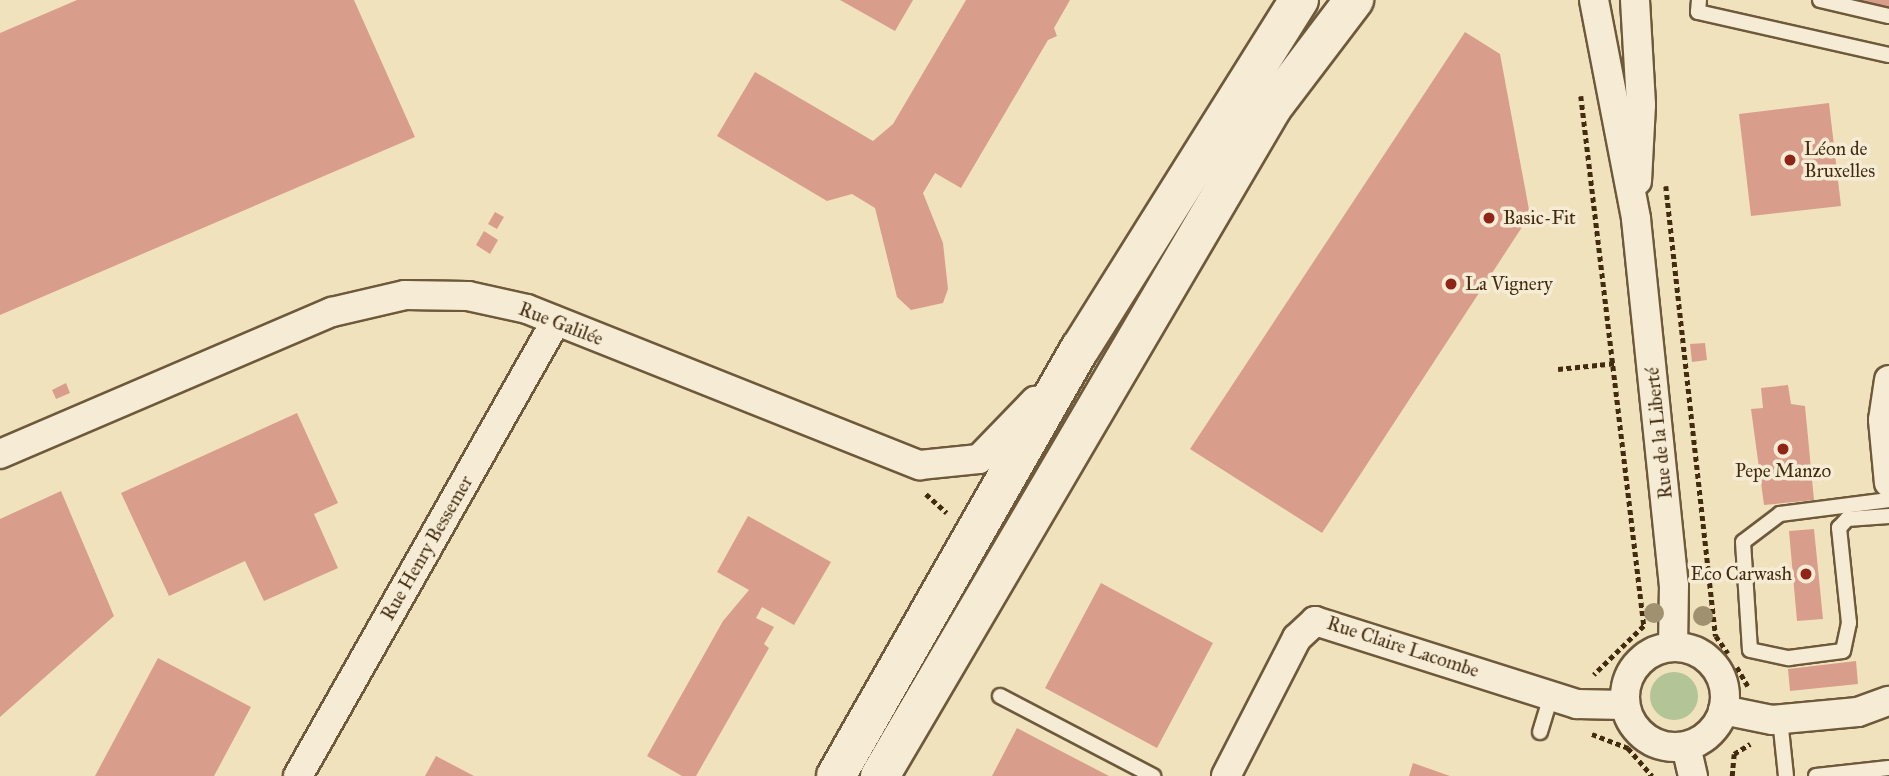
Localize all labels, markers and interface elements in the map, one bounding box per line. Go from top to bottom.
place label: Léon de Bruxelles [1804,138,1875,182]
marker: Léon de Bruxelles [1782,152,1798,168]
place label: Basic-Fit [1503,207,1576,229]
marker: Basic-Fit [1481,210,1497,226]
place label: La Vignery [1465,273,1553,295]
marker: La Vignery [1443,276,1459,292]
street label: Rue Galilée [516,297,606,351]
street label: Rue de la Liberté [1641,366,1677,500]
marker: Pepe Manzo [1775,441,1791,457]
place label: Pepe Manzo [1735,460,1831,482]
street label: Rue Henry Bessemer [376,472,478,624]
place label: Eco Carwash [1690,563,1792,585]
marker: Eco Carwash [1798,566,1814,582]
street label: Rue Claire Lacombe [1324,612,1482,682]

